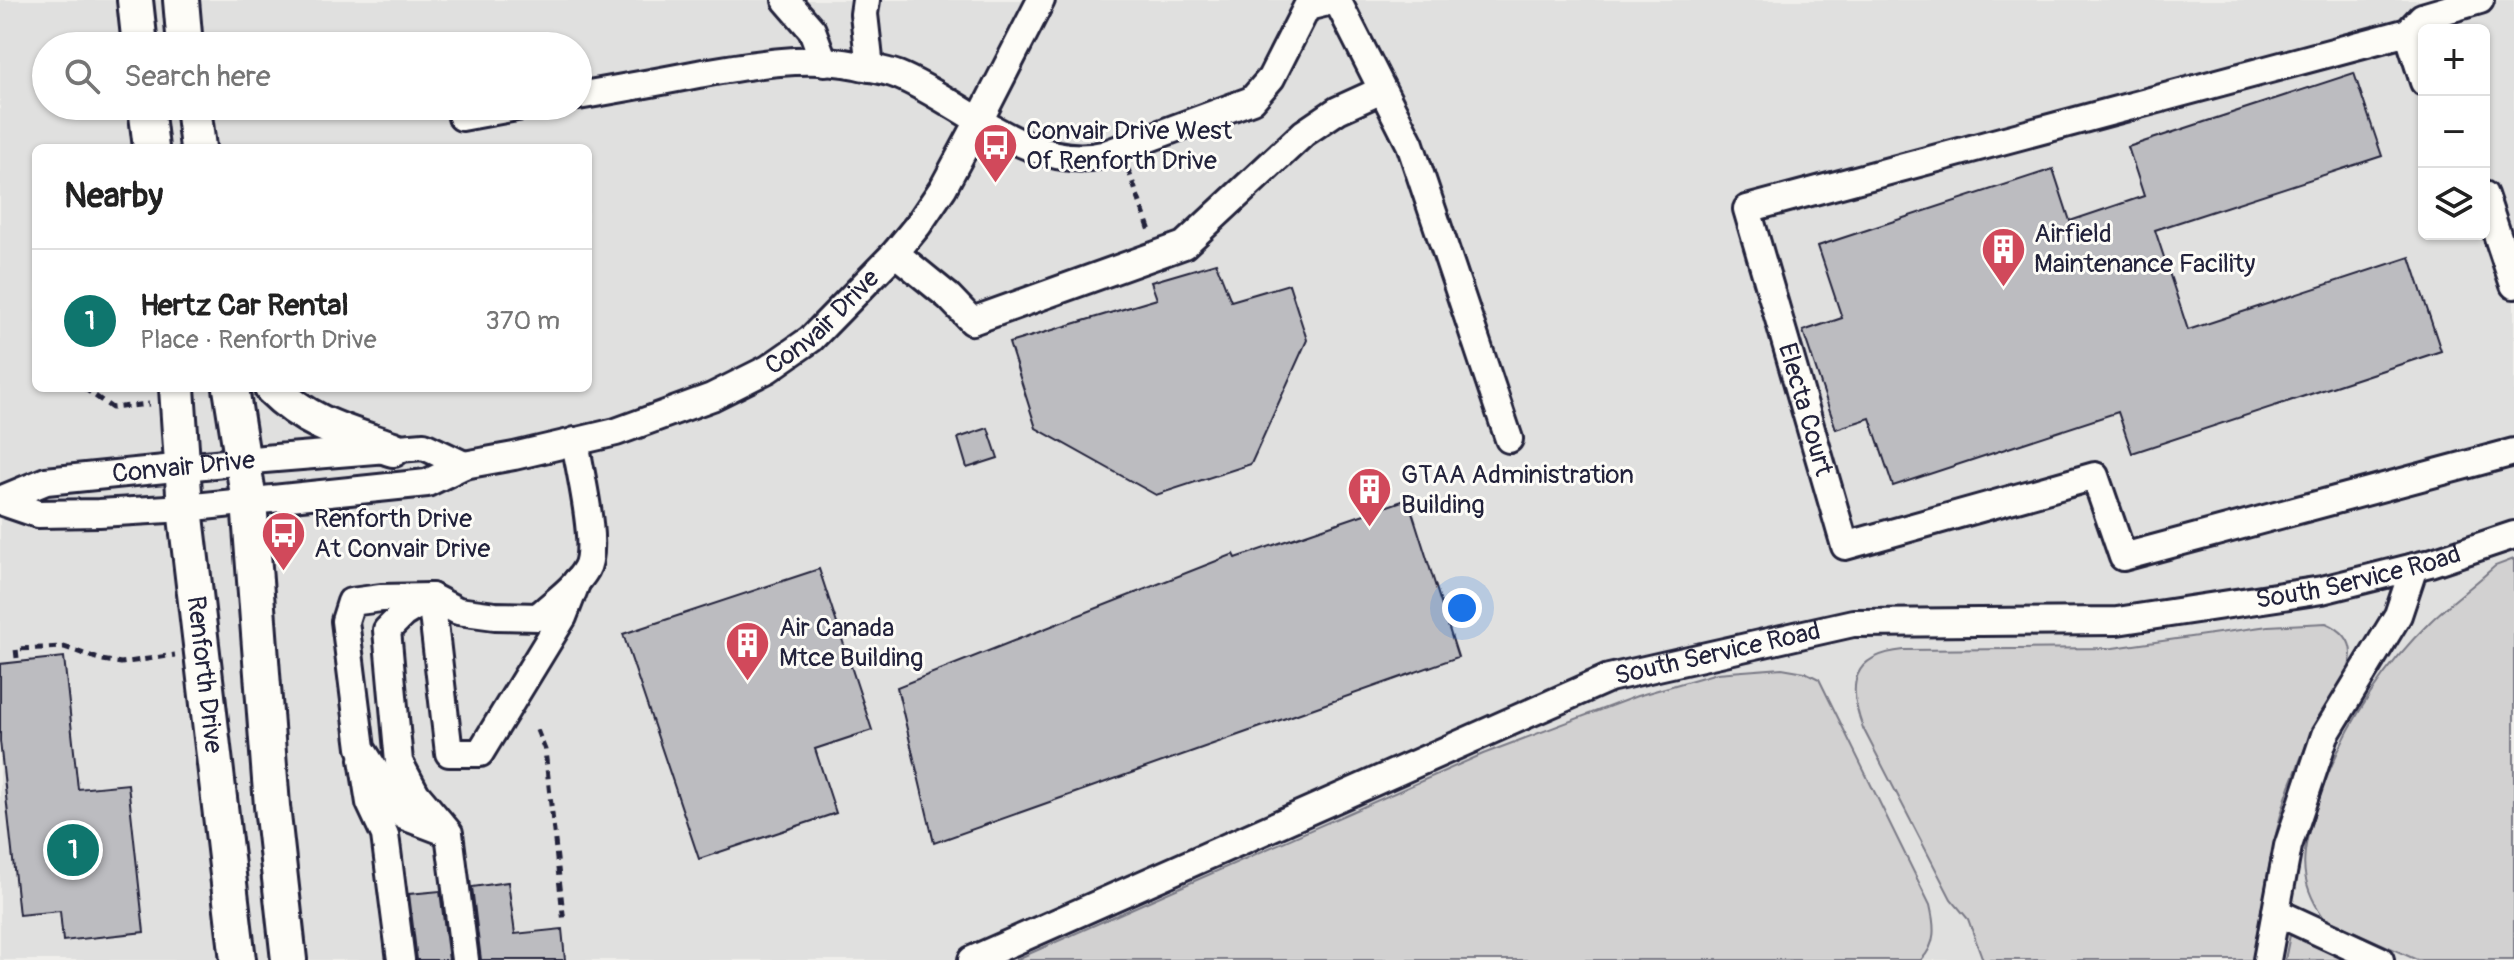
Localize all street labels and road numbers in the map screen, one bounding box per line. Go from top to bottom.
street label: Convair Drive [759,262,886,382]
street label: Electa Court [1771,339,1840,480]
street label: Convair Drive [111,444,257,490]
street label: South Service Road [2253,538,2465,616]
street label: Renforth Drive [179,594,230,755]
street label: South Service Road [1612,615,1823,692]

